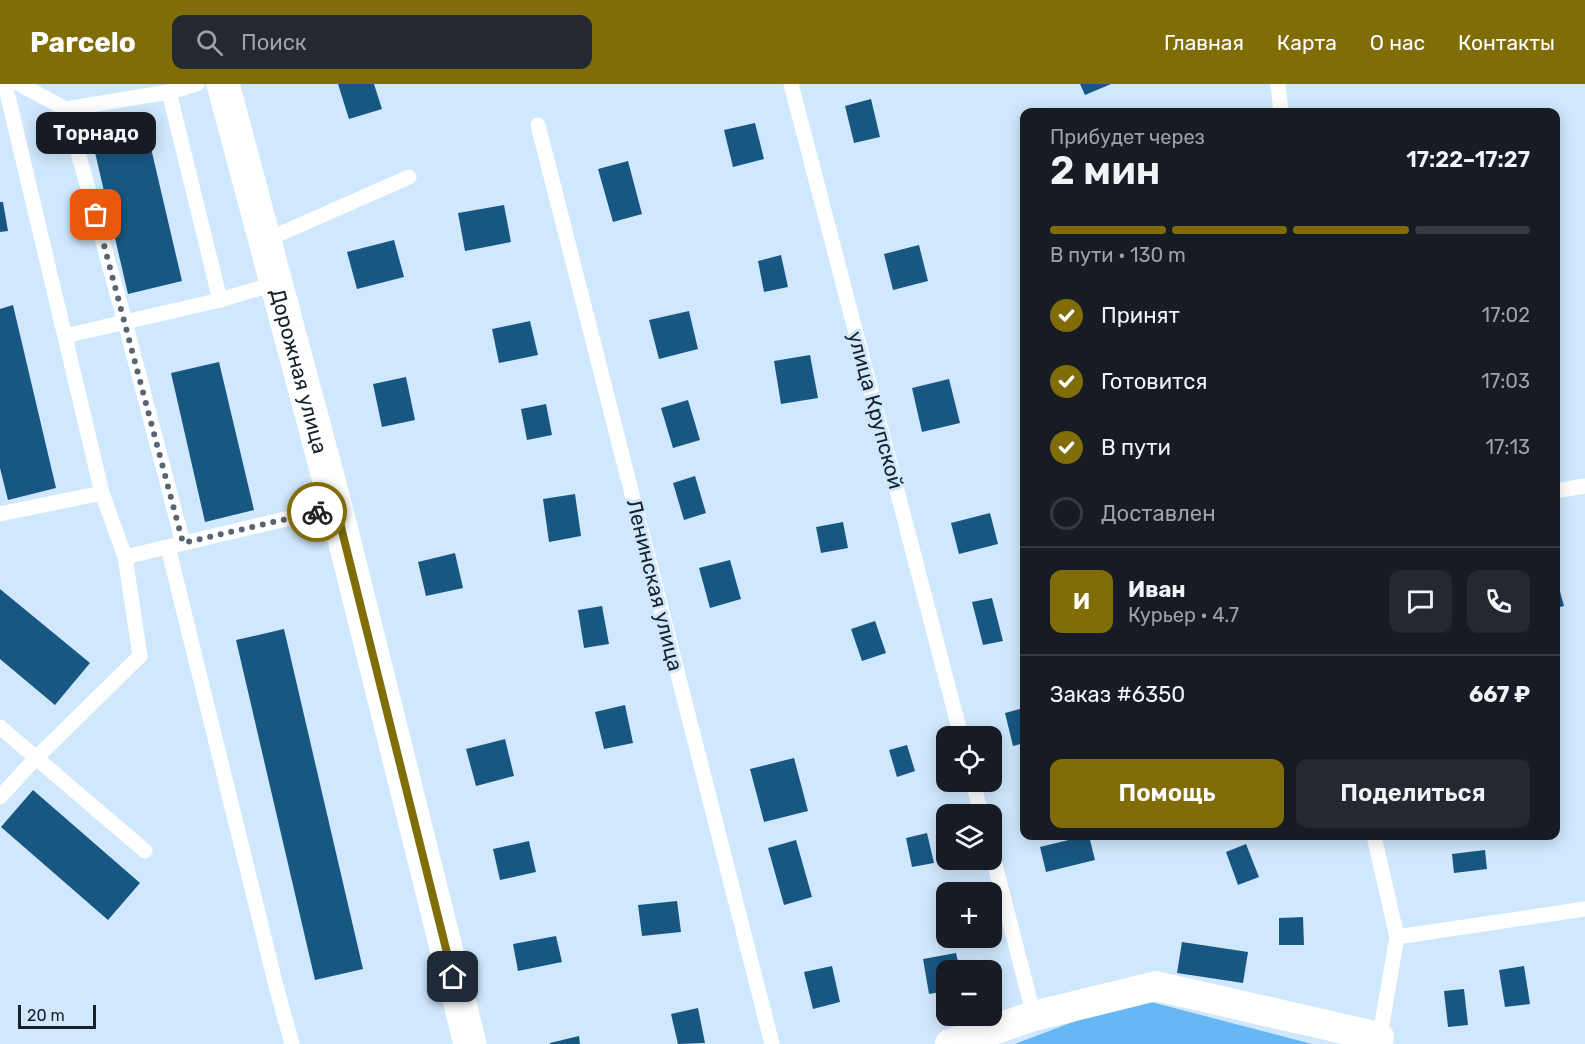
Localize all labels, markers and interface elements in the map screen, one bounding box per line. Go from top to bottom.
search box [172,15,592,69]
text: Parcelo [30,26,136,59]
icon: search [193,26,226,59]
text: Поиск [241,29,307,56]
text: Главная [1164,30,1244,55]
text: Карта [1277,30,1337,55]
text: О нас [1370,30,1425,55]
text: Контакты [1458,30,1555,55]
callout: Торнадо [36,113,156,155]
text: Торнадо [53,121,139,145]
text: Прибудет через [1050,125,1205,149]
text: 17:22–17:27 [1406,146,1530,173]
text: 2 мин [1050,148,1160,194]
pin [70,189,121,240]
icon: bag [79,198,112,231]
text: В пути · 130 m [1050,243,1186,267]
street label: Дорожная улица [266,286,334,456]
icon: check [1050,299,1083,332]
text: Принят [1101,302,1180,329]
text: 17:02 [1482,303,1530,327]
street label: улица Крупской [843,328,909,492]
icon: check [1050,365,1083,398]
text: Готовится [1101,368,1207,395]
text: 17:03 [1481,369,1530,393]
icon: check [1050,431,1083,464]
text: В пути [1101,434,1171,461]
text: 17:13 [1485,435,1530,459]
courier [287,482,347,542]
icon: bike [301,496,334,529]
street label: Ленинская улица [622,496,688,674]
text: Доставлен [1101,500,1216,527]
button: chat [1389,570,1452,633]
button: phone [1467,570,1530,633]
text: Иван [1128,576,1186,603]
text: И [1073,588,1090,615]
text: Курьер · 4.7 [1128,603,1239,627]
text: Заказ #6350 [1050,681,1185,708]
text: 667 ₽ [1469,681,1530,708]
map controls [936,726,1002,1026]
button: locate [936,726,1002,792]
button: Помощь [1050,759,1284,828]
button: Поделиться [1296,759,1530,828]
button: layers [936,804,1002,870]
button: + [936,882,1002,948]
pin [427,951,478,1002]
icon: home [436,960,469,993]
button: − [936,960,1002,1026]
scale bar [18,1002,96,1030]
text: 20 m [27,1006,65,1025]

